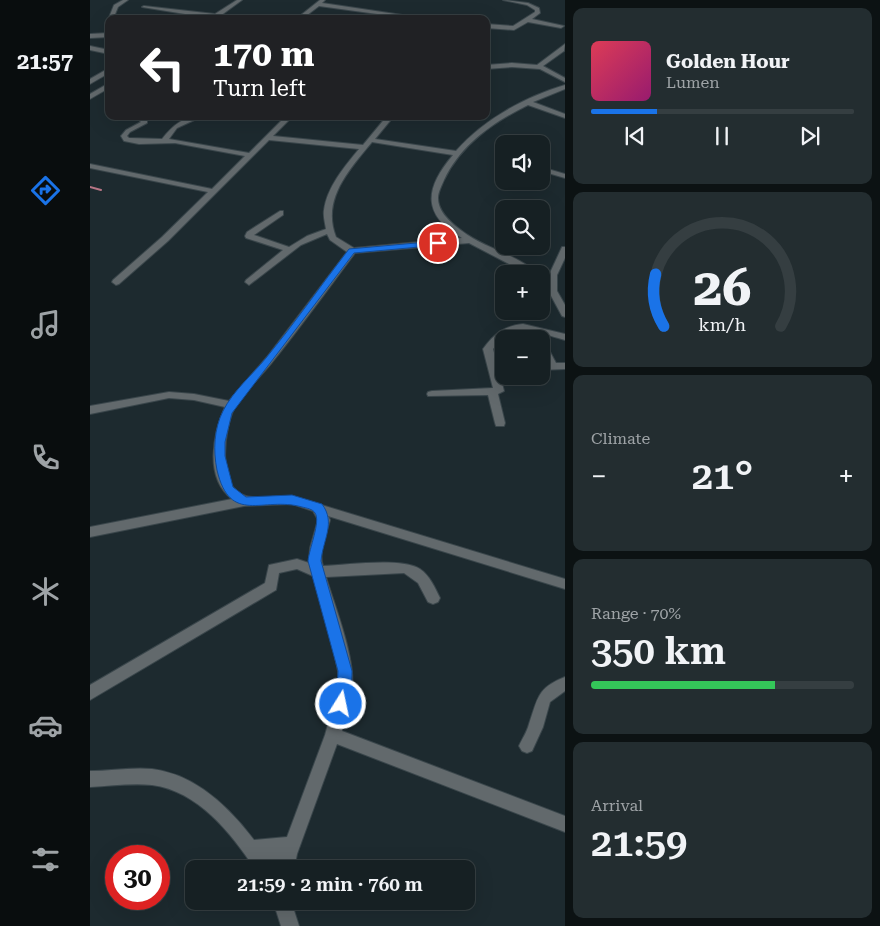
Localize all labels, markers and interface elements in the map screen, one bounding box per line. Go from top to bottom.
text: 170 m [213,34,314,75]
icon: left [130,35,195,100]
text: 21:57 [17,49,73,74]
text: Golden Hour [666,50,790,73]
text: Lumen [666,73,720,92]
text: Turn left [213,76,306,101]
icon: previous [621,122,649,150]
icon: pause [708,122,736,150]
icon: next [796,122,824,150]
map controls [495,135,550,385]
button: sound [495,135,550,190]
icon: directions [28,173,63,208]
button: search [495,200,550,255]
pin [417,222,459,264]
icon: arrive [424,229,452,257]
text: 26 [693,257,752,318]
button: + [495,265,550,320]
icon: music [28,307,63,342]
text: km/h [699,314,747,335]
button: − [495,330,550,385]
text: Climate [591,429,650,448]
icon: phone [28,440,63,475]
text: 21° [692,454,753,498]
text: − [591,460,607,493]
text: + [838,460,854,493]
icon: climate [28,574,63,609]
text: Range · 70% [591,604,681,623]
text: 350 km [591,629,726,673]
position arrow [314,677,366,729]
icon: car [28,708,63,743]
text: Arrival [591,796,643,815]
text: 21:59 [591,821,687,865]
icon: filters [28,842,63,877]
speed limit sign: 30 [105,845,170,910]
text: 21:59 · 2 min · 760 m [237,873,423,896]

